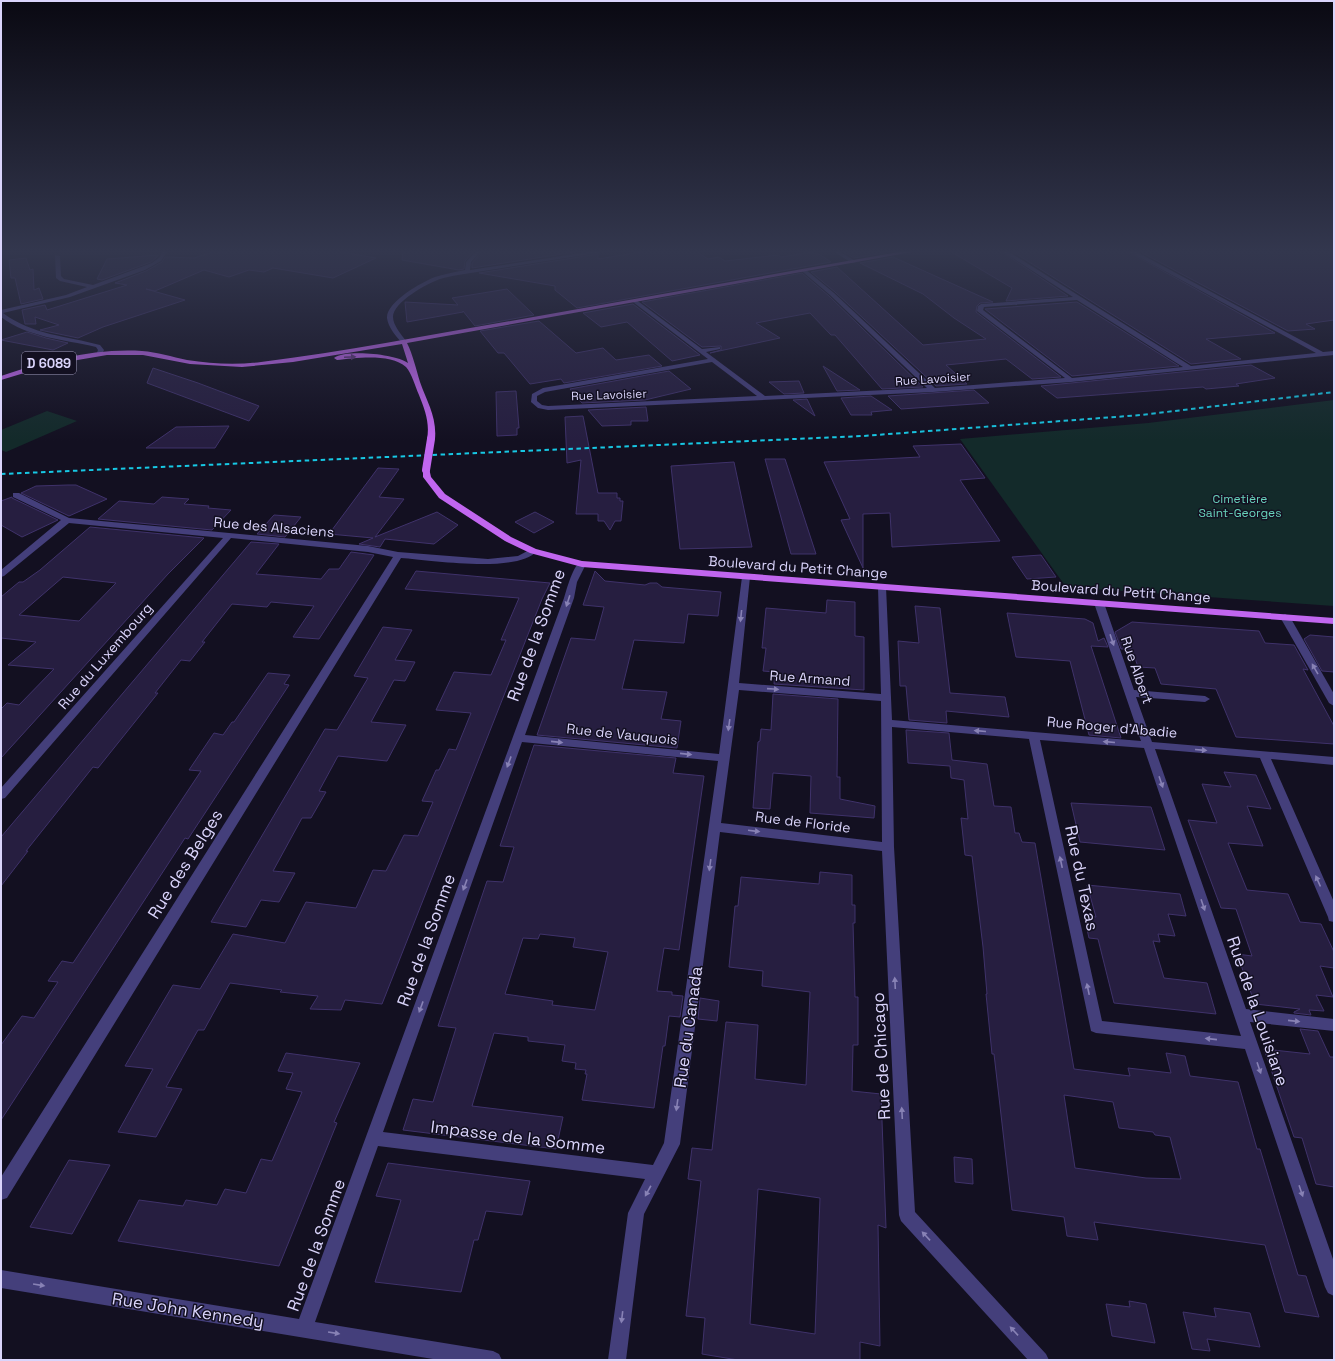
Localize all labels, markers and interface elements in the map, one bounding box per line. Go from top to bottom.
road number: D 6089 [22,352,76,374]
one-way arrow [344,354,357,360]
street label: Rue Lavoisier [895,368,972,390]
street label: Rue Lavoisier [571,386,648,404]
park label: Cimetière Saint-Georges [1198,491,1282,521]
street label: Rue des Alsaciens [213,513,335,541]
street label: Boulevard du Petit Change [708,552,888,582]
street label: Rue de la Somme [502,566,570,704]
street label: Boulevard du Petit Change [1031,576,1211,606]
one-way arrow [565,595,571,607]
street label: Rue du Luxembourg [54,599,156,713]
one-way arrow [738,610,744,622]
one-way arrow [1109,634,1115,646]
street label: Rue Albert [1117,634,1157,706]
one-way arrow [1311,663,1318,675]
street label: Rue Armand [769,666,851,690]
one-way arrow [767,686,779,693]
street label: Rue Roger d'Abadie [1046,712,1178,742]
street label: Rue de Vauquois [566,719,678,749]
one-way arrow [726,719,732,731]
one-way arrow [974,727,986,734]
one-way arrow [551,738,563,745]
one-way arrow [1103,739,1115,745]
one-way arrow [1195,746,1207,753]
one-way arrow [680,751,692,757]
one-way arrow [506,757,512,769]
one-way arrow [1158,777,1164,789]
street label: Rue des Belges [142,805,228,923]
street label: Rue de Floride [754,807,852,837]
street label: Rue du Texas [1060,823,1104,933]
one-way arrow [748,828,760,834]
one-way arrow [1057,855,1063,868]
one-way arrow [707,859,713,871]
street label: Rue de la Somme [392,871,460,1009]
one-way arrow [1315,875,1321,887]
one-way arrow [462,879,468,891]
one-way arrow [1200,899,1206,911]
street label: Rue de la Louisiane [1222,933,1294,1089]
street label: Rue du Canada [669,965,707,1089]
one-way arrow [892,976,898,989]
one-way arrow [1084,983,1090,995]
street label: Rue de Chicago [867,992,895,1120]
one-way arrow [418,1001,424,1013]
one-way arrow [1288,1018,1300,1024]
one-way arrow [1205,1036,1217,1043]
one-way arrow [1256,1062,1262,1074]
one-way arrow [674,1099,680,1111]
one-way arrow [898,1107,905,1119]
street label: Impasse de la Somme [429,1115,607,1159]
street label: Rue de la Somme [282,1176,350,1314]
one-way arrow [644,1185,651,1197]
one-way arrow [1298,1185,1304,1197]
one-way arrow [921,1231,930,1241]
one-way arrow [33,1282,46,1288]
street label: Rue John Kennedy [111,1287,265,1333]
one-way arrow [619,1311,625,1323]
one-way arrow [1009,1326,1018,1336]
one-way arrow [328,1331,340,1337]

